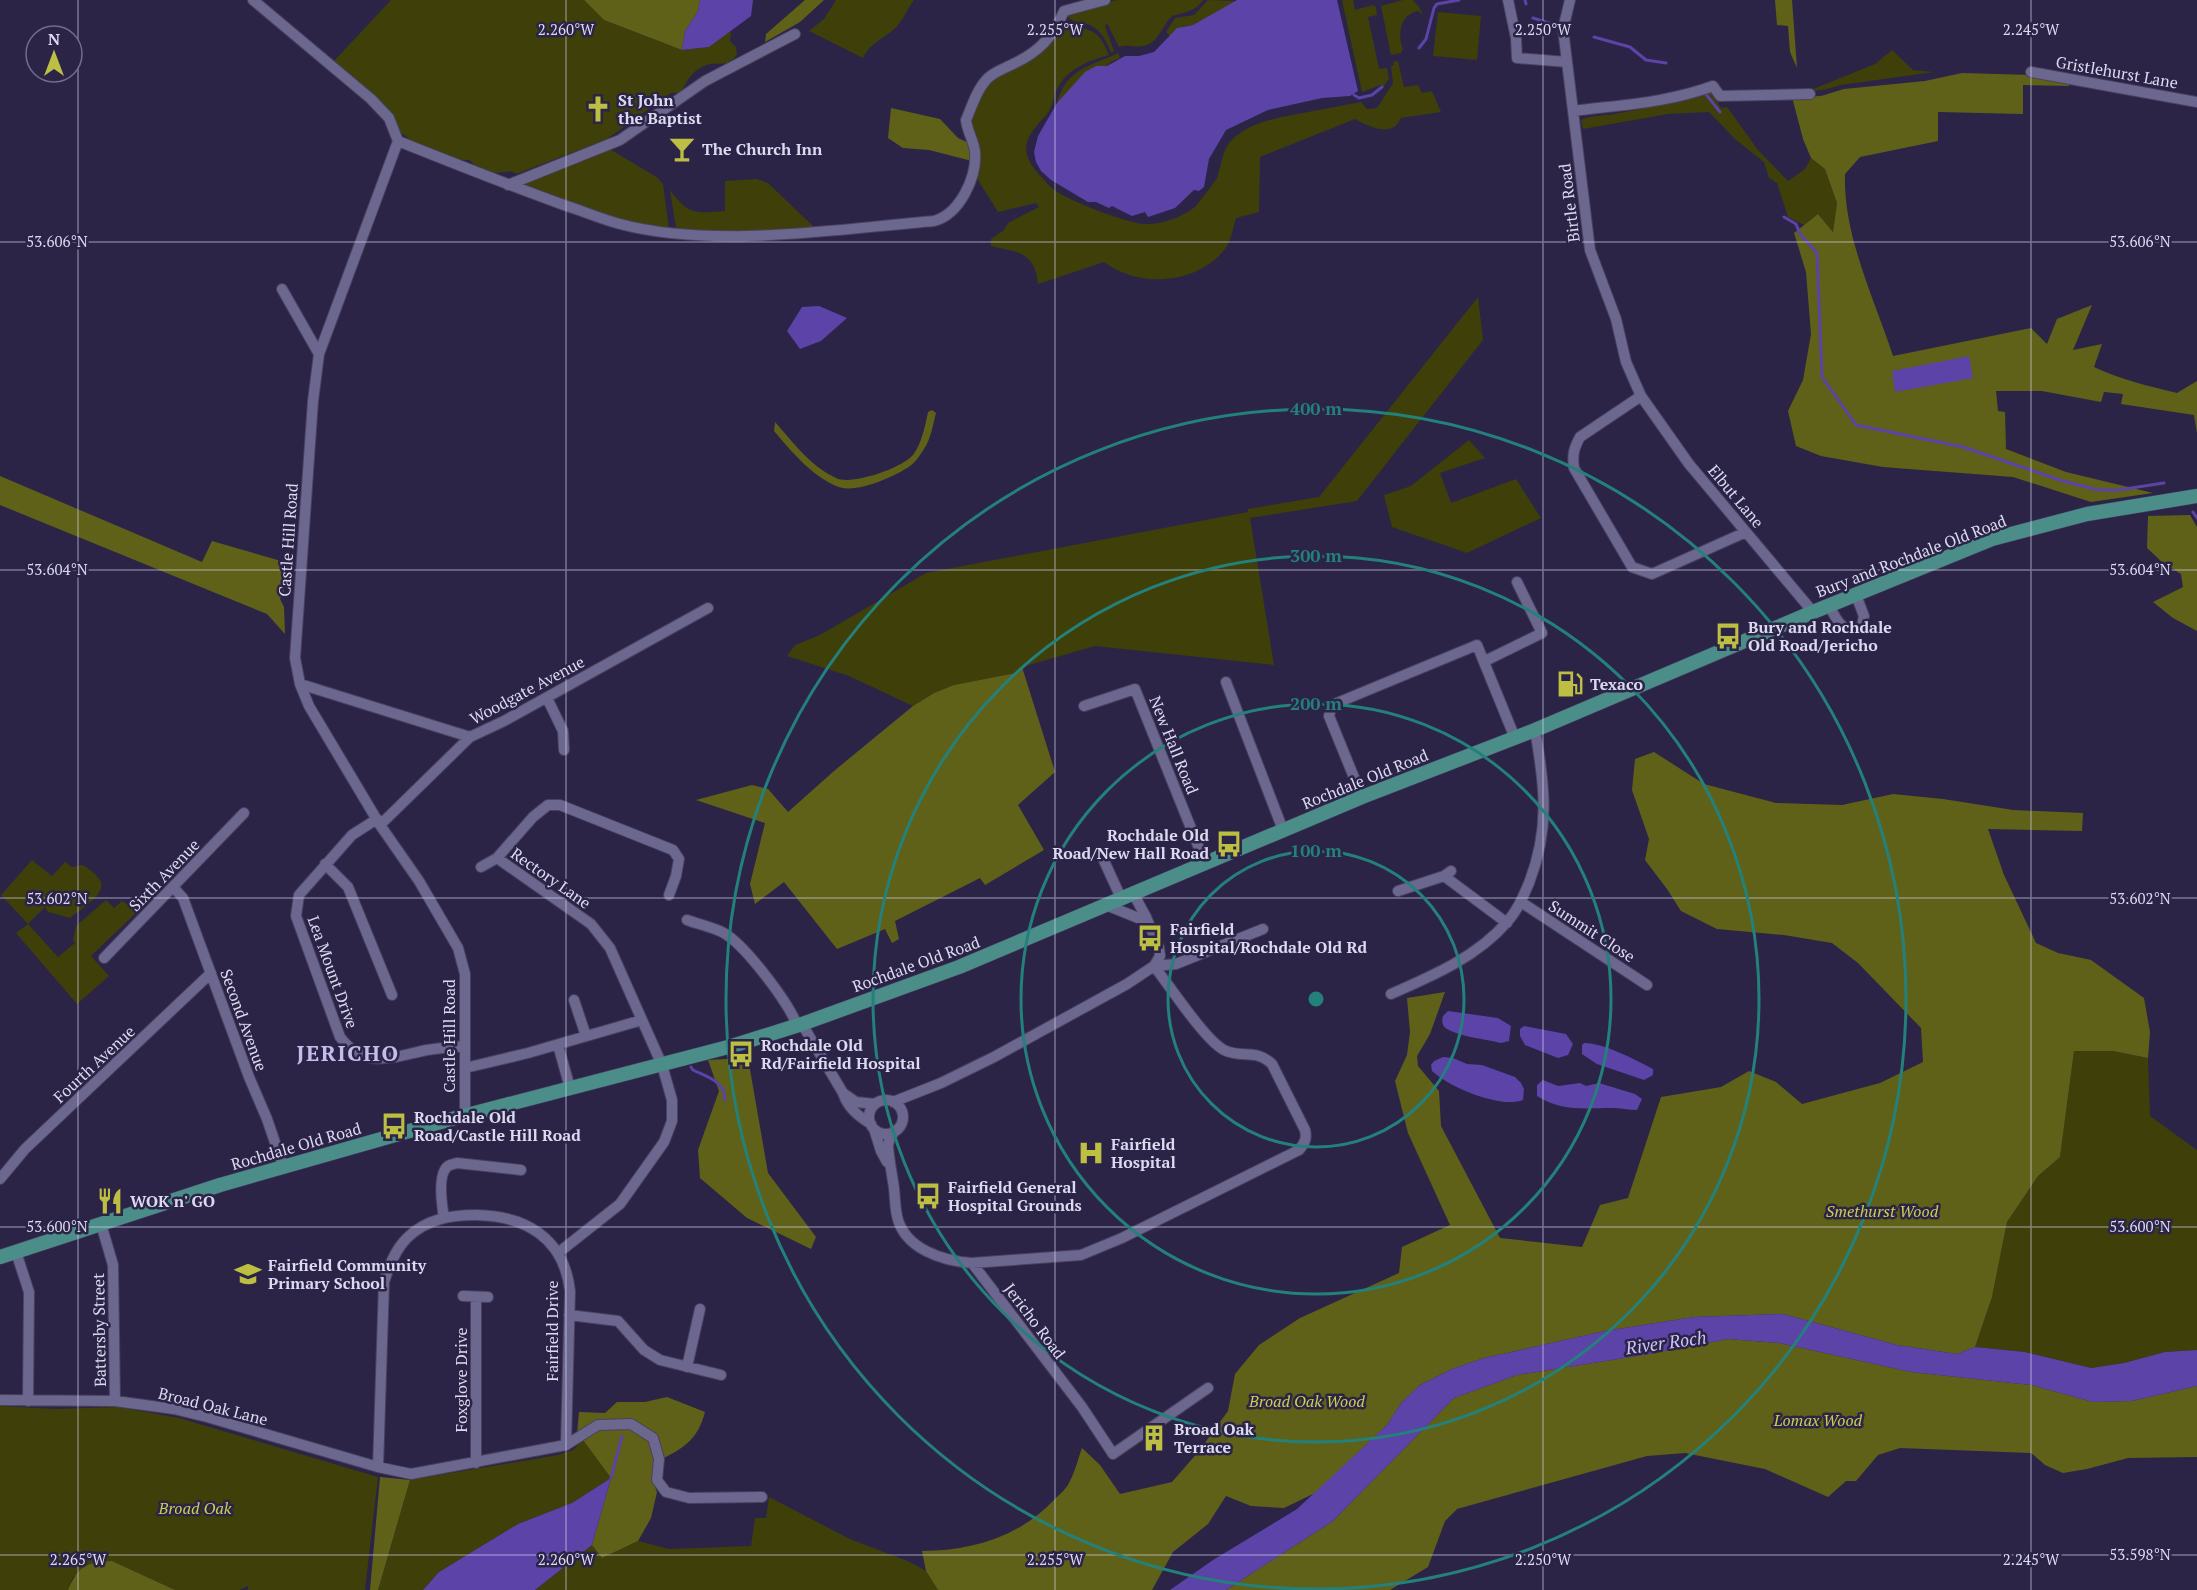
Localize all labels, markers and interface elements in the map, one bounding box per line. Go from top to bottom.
text: 2.260°W [538,19,595,39]
text: 2.255°W [1027,19,1084,39]
text: 2.250°W [1515,19,1572,39]
text: 2.245°W [2003,19,2060,39]
north arrow [24,24,84,84]
text: N [48,28,60,50]
street label: Gristlehurst Lane [2054,50,2180,94]
place label: St John the Baptist [618,89,702,129]
church icon: St John the Baptist [583,94,613,124]
bar icon: The Church Inn [667,134,697,164]
place label: The Church Inn [702,138,823,160]
street label: Birtle Road [1553,162,1585,244]
text: 53.606°N [26,231,88,251]
text: 53.606°N [2109,231,2171,251]
text: 400 m [1290,396,1342,420]
street label: Elbut Lane [1703,460,1769,532]
street label: Castle Hill Road [273,482,303,597]
street label: Bury and Rochdale Old Road [1813,509,2009,602]
text: 300 m [1290,543,1342,567]
text: 53.604°N [26,559,88,579]
text: 53.604°N [2109,559,2171,579]
place label: Bury and Rochdale Old Road/Jericho [1748,616,1892,656]
bus stop icon: Bury and Rochdale Old Road/Jericho [1713,621,1743,651]
street label: Woodgate Avenue [466,650,588,730]
fuel station icon: Texaco [1555,669,1585,699]
place label: Texaco [1590,673,1643,695]
text: 200 m [1290,691,1342,715]
street label: New Hall Road [1144,693,1204,798]
street label: Rochdale Old Road [1299,744,1432,814]
place label: Rochdale Old Road/New Hall Road [1052,824,1209,864]
bus stop icon: Rochdale Old Road/New Hall Road [1214,829,1244,859]
street label: Sixth Avenue [124,834,204,916]
text: 100 m [1290,838,1342,862]
street label: Rectory Lane [507,842,595,914]
text: 53.602°N [26,888,88,908]
text: 53.602°N [2109,888,2171,908]
street label: Summit Close [1545,895,1639,967]
street label: Lea Mount Drive [302,913,364,1031]
place label: Fairfield Hospital/Rochdale Old Rd [1170,918,1368,958]
bus stop icon: Fairfield Hospital/Rochdale Old Rd [1135,923,1165,953]
street label: Rochdale Old Road [849,931,983,997]
street label: Second Avenue [215,966,273,1074]
street label: Castle Hill Road [438,979,460,1093]
centre of rings [1306,989,1326,1009]
street label: Fourth Avenue [48,1020,140,1108]
place label: Rochdale Old Rd/Fairfield Hospital [761,1034,921,1074]
district label: JERICHO [296,1038,400,1067]
bus stop icon: Rochdale Old Rd/Fairfield Hospital [726,1039,756,1069]
place label: Rochdale Old Road/Castle Hill Road [414,1106,581,1146]
bus stop icon: Rochdale Old Road/Castle Hill Road [379,1111,409,1141]
street label: Rochdale Old Road [228,1117,364,1175]
place label: Fairfield Hospital [1111,1133,1176,1173]
hospital icon: Fairfield Hospital [1076,1138,1106,1168]
place label: Fairfield General Hospital Grounds [948,1176,1082,1216]
bus stop icon: Fairfield General Hospital Grounds [913,1181,943,1211]
restaurant icon: WOK n' GO [95,1186,125,1216]
place label: WOK n' GO [130,1190,215,1212]
park label: Smethurst Wood [1826,1200,1939,1222]
text: 53.600°N [26,1216,88,1236]
text: 53.600°N [2109,1216,2171,1236]
place label: Fairfield Community Primary School [268,1254,427,1294]
school or university icon: Fairfield Community Primary School [233,1259,263,1289]
street label: Battersby Street [87,1273,111,1387]
street label: Jericho Road [999,1279,1071,1364]
street label: Fairfield Drive [541,1280,563,1382]
water label: River Roch [1623,1324,1708,1360]
street label: Foxglove Drive [450,1327,472,1433]
street label: Broad Oak Lane [156,1382,270,1430]
park label: Broad Oak Wood [1248,1390,1365,1412]
park label: Lomax Wood [1773,1409,1863,1431]
place label: Broad Oak Terrace [1174,1418,1255,1458]
building icon: Broad Oak Terrace [1139,1423,1169,1453]
park label: Broad Oak [158,1497,232,1519]
text: 53.598°N [2109,1544,2171,1564]
text: 2.265°W [50,1549,107,1569]
text: 2.260°W [538,1549,595,1569]
text: 2.255°W [1027,1549,1084,1569]
text: 2.250°W [1515,1549,1572,1569]
text: 2.245°W [2003,1549,2060,1569]

